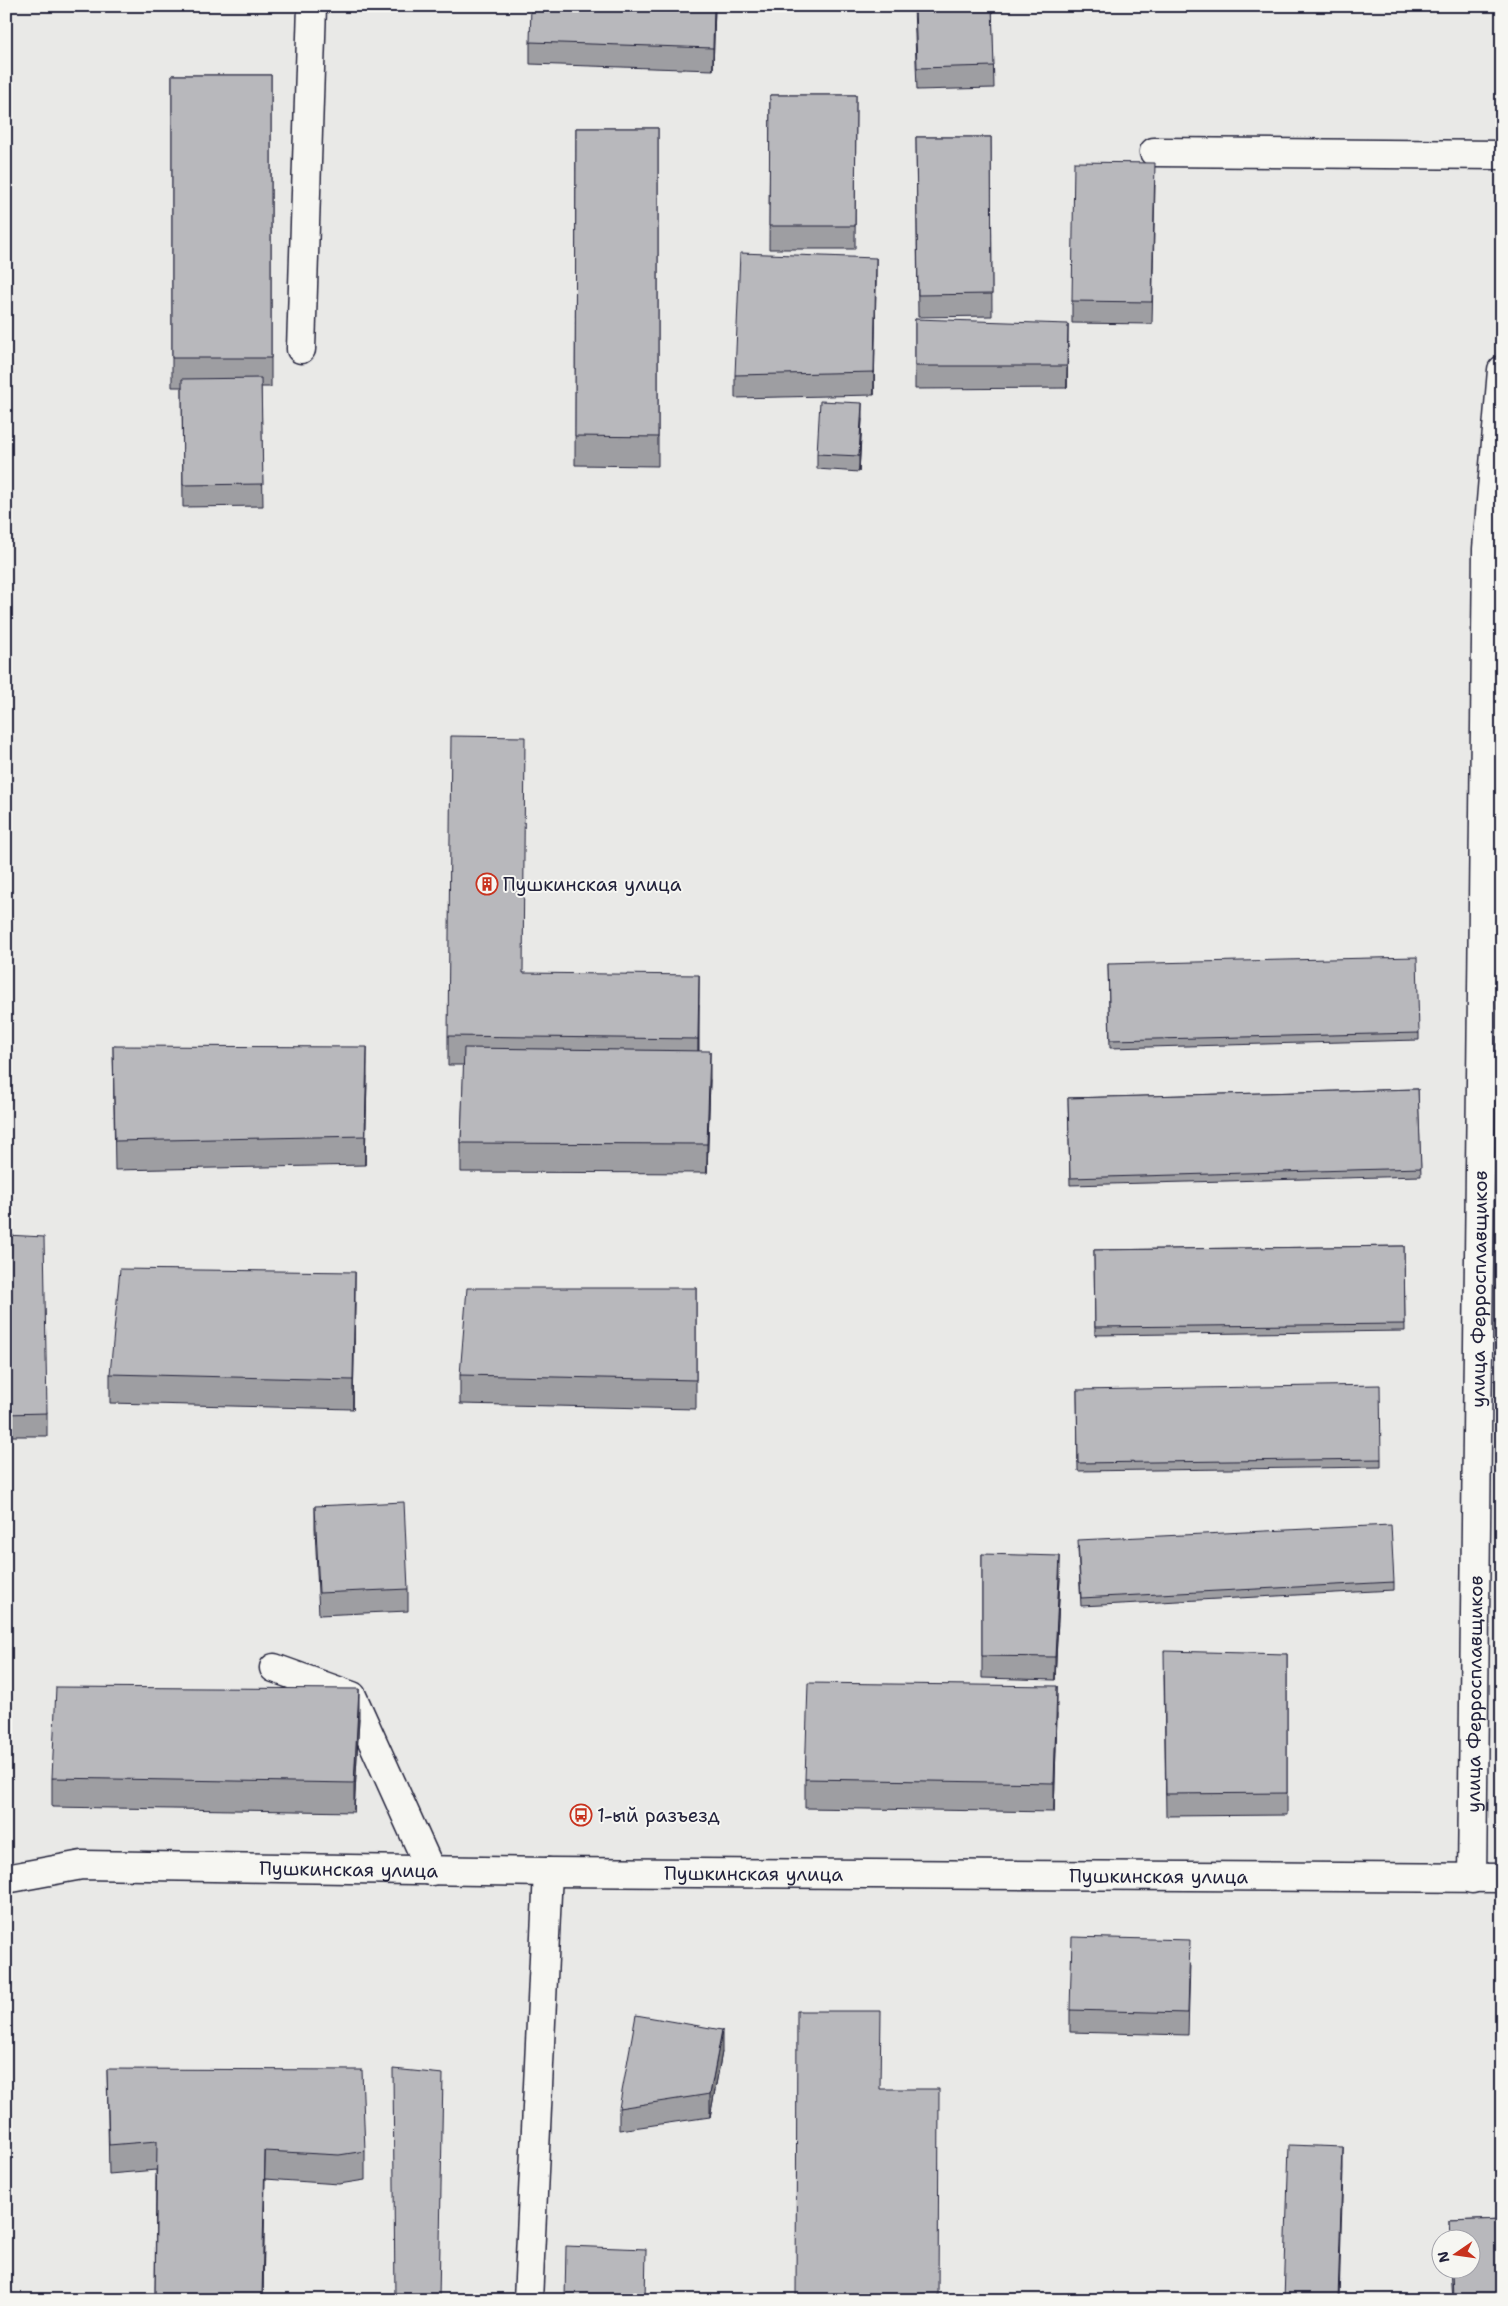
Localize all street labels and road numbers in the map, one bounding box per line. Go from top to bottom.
street label: улица Ферросплавщиков [1465,1170,1492,1408]
street label: улица Ферросплавщиков [1460,1575,1488,1813]
street label: Пушкинская улица [259,1855,438,1883]
street label: Пушкинская улица [664,1860,843,1886]
street label: Пушкинская улица [1069,1863,1248,1889]

